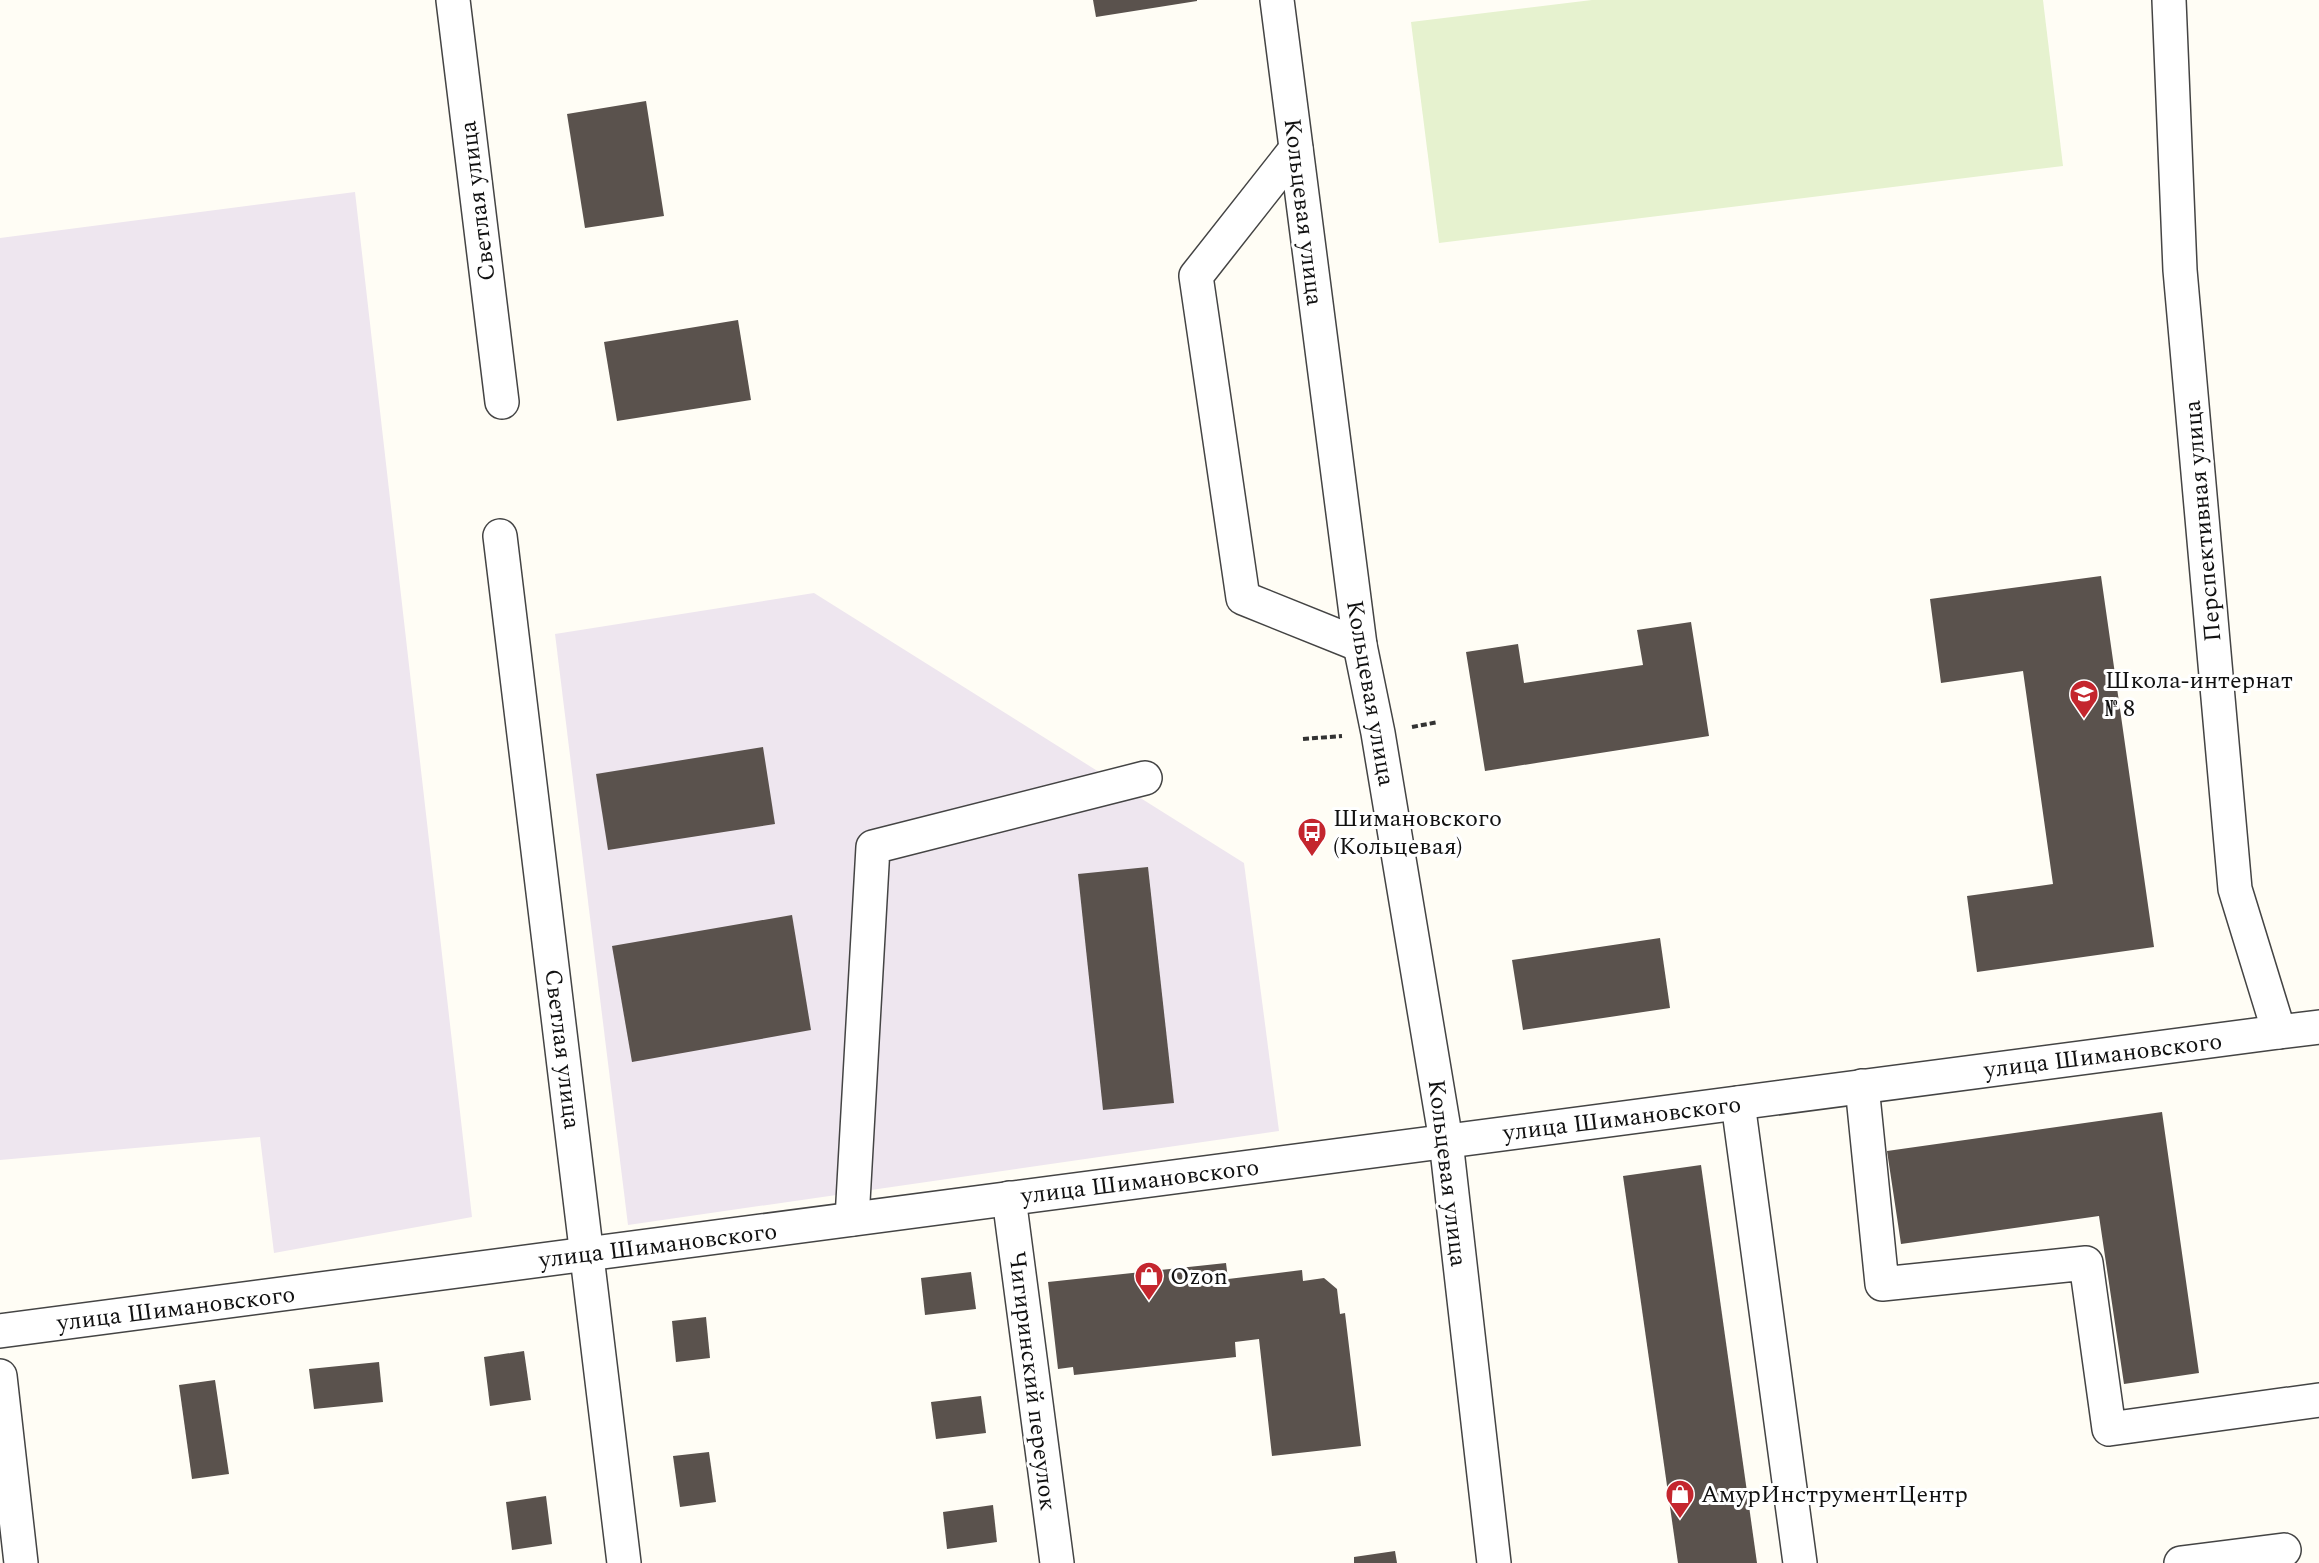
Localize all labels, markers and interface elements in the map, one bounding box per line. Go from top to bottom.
street label: Кольцевая улица [1274,116,1332,308]
street label: Светлая улица [450,119,506,283]
street label: Перспективная улица [2174,398,2231,643]
street label: Кольцевая улица [1336,597,1404,789]
place label: Школа-интернат № 8 [2105,663,2293,727]
school or university icon: Школа-интернат № 8 [2068,678,2100,720]
place label: Шимановского (Кольцевая) [1333,801,1502,865]
bus stop icon: Шимановского (Кольцевая) [1296,816,1328,858]
street label: Светлая улица [534,967,590,1131]
street label: улица Шимановского [1981,1024,2224,1089]
street label: Кольцевая улица [1418,1077,1476,1269]
street label: улица Шимановского [1500,1087,1743,1152]
street label: улица Шимановского [1018,1150,1261,1215]
street label: улица Шимановского [536,1214,779,1279]
street label: Чигиринский переулок [998,1249,1066,1513]
place label: Ozon [1170,1259,1228,1295]
shop icon: Ozon [1133,1260,1165,1302]
street label: улица Шимановского [54,1277,297,1342]
place label: АмурИнструментЦентр [1701,1477,1968,1513]
shop icon: АмурИнструментЦентр [1664,1478,1696,1520]

